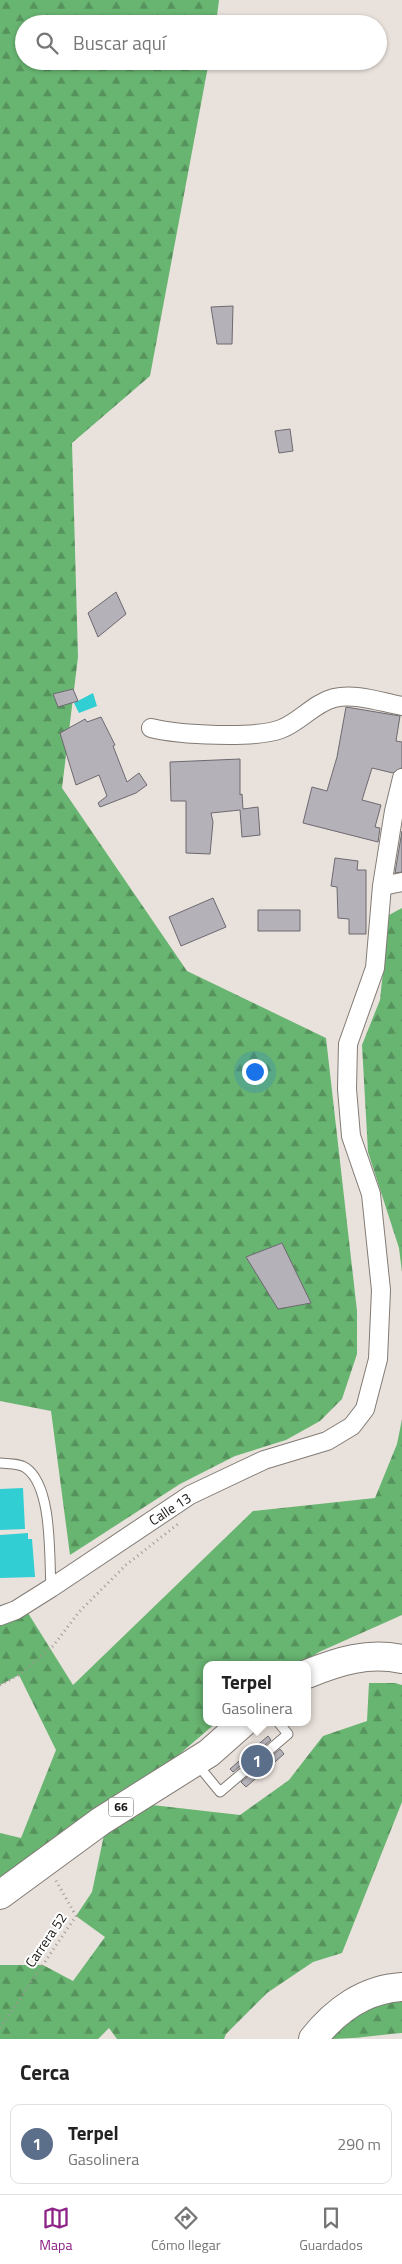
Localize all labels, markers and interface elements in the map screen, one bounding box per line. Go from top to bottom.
search box [15,15,387,70]
text: Buscar aquí [73,28,166,57]
icon: search [33,29,61,57]
your location [242,1059,268,1085]
street label: Calle 13 [144,1487,195,1530]
popup [203,1661,311,1726]
text: Terpel [221,1667,272,1696]
text: Gasolinera [221,1696,293,1720]
pin: 1 [241,1742,273,1780]
road number: 66 [108,1798,134,1816]
street label: Carrera 52 [20,1908,72,1971]
text: Cerca [20,2056,70,2088]
text: Terpel [68,2118,119,2147]
text: 1 [33,2132,41,2156]
text: 290 m [337,2132,381,2156]
text: Gasolinera [68,2147,139,2171]
tab: Mapa [39,2204,72,2255]
tab: Cómo llegar [151,2204,221,2255]
tab: Guardados [299,2204,363,2255]

